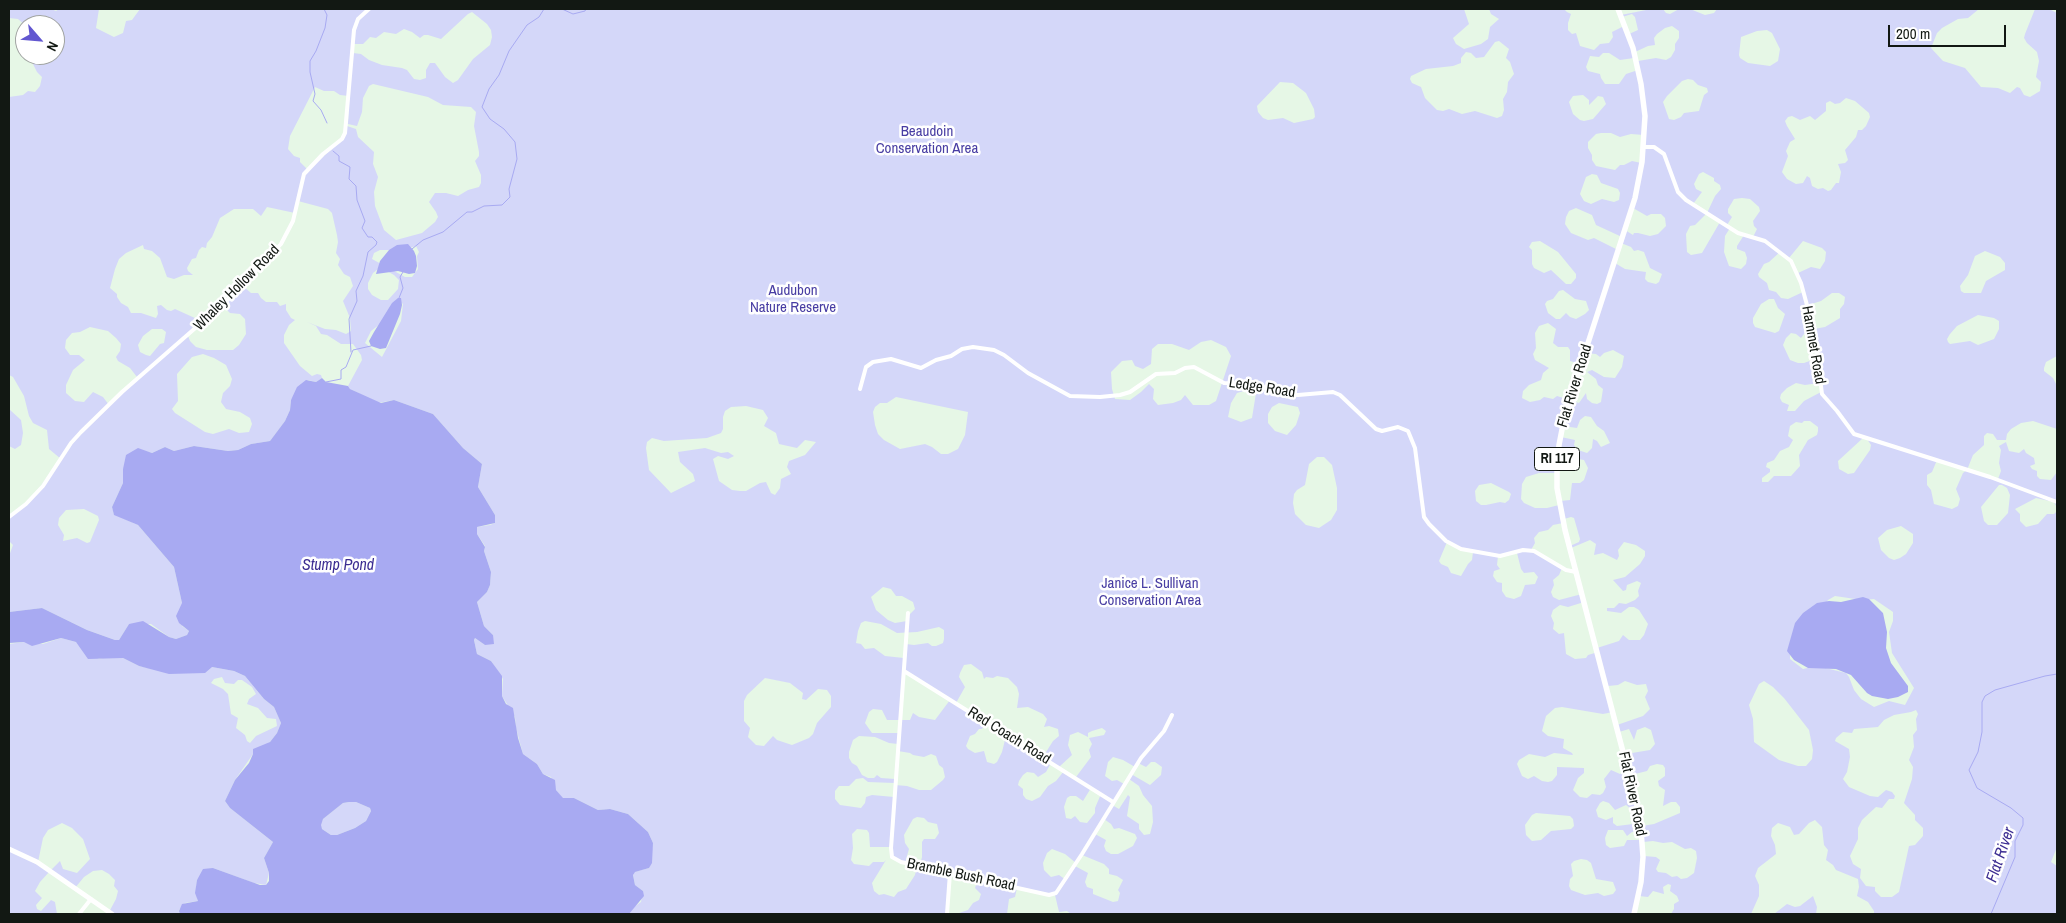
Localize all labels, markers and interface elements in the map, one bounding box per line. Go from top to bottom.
north arrow [15,15,65,65]
scale bar [1891,15,2008,47]
text: 200 m [1896,23,1930,44]
text: N [43,39,62,54]
park label: Beaudoin Conservation Area [876,123,978,158]
street label: Whaley Hollow Road [190,241,284,335]
park label: Audubon Nature Reserve [750,282,836,317]
street label: Hammet Road [1797,304,1829,386]
street label: Flat River Road [1554,342,1596,430]
street label: Ledge Road [1227,374,1297,402]
road number: RI 117 [1534,448,1580,470]
water label: Stump Pond [302,556,374,576]
park label: Janice L. Sullivan Conservation Area [1099,575,1201,610]
street label: Red Coach Road [964,703,1054,769]
street label: Flat River Road [1614,750,1650,838]
water label: Flat River [1983,825,2019,885]
street label: Bramble Bush Road [905,855,1017,895]

